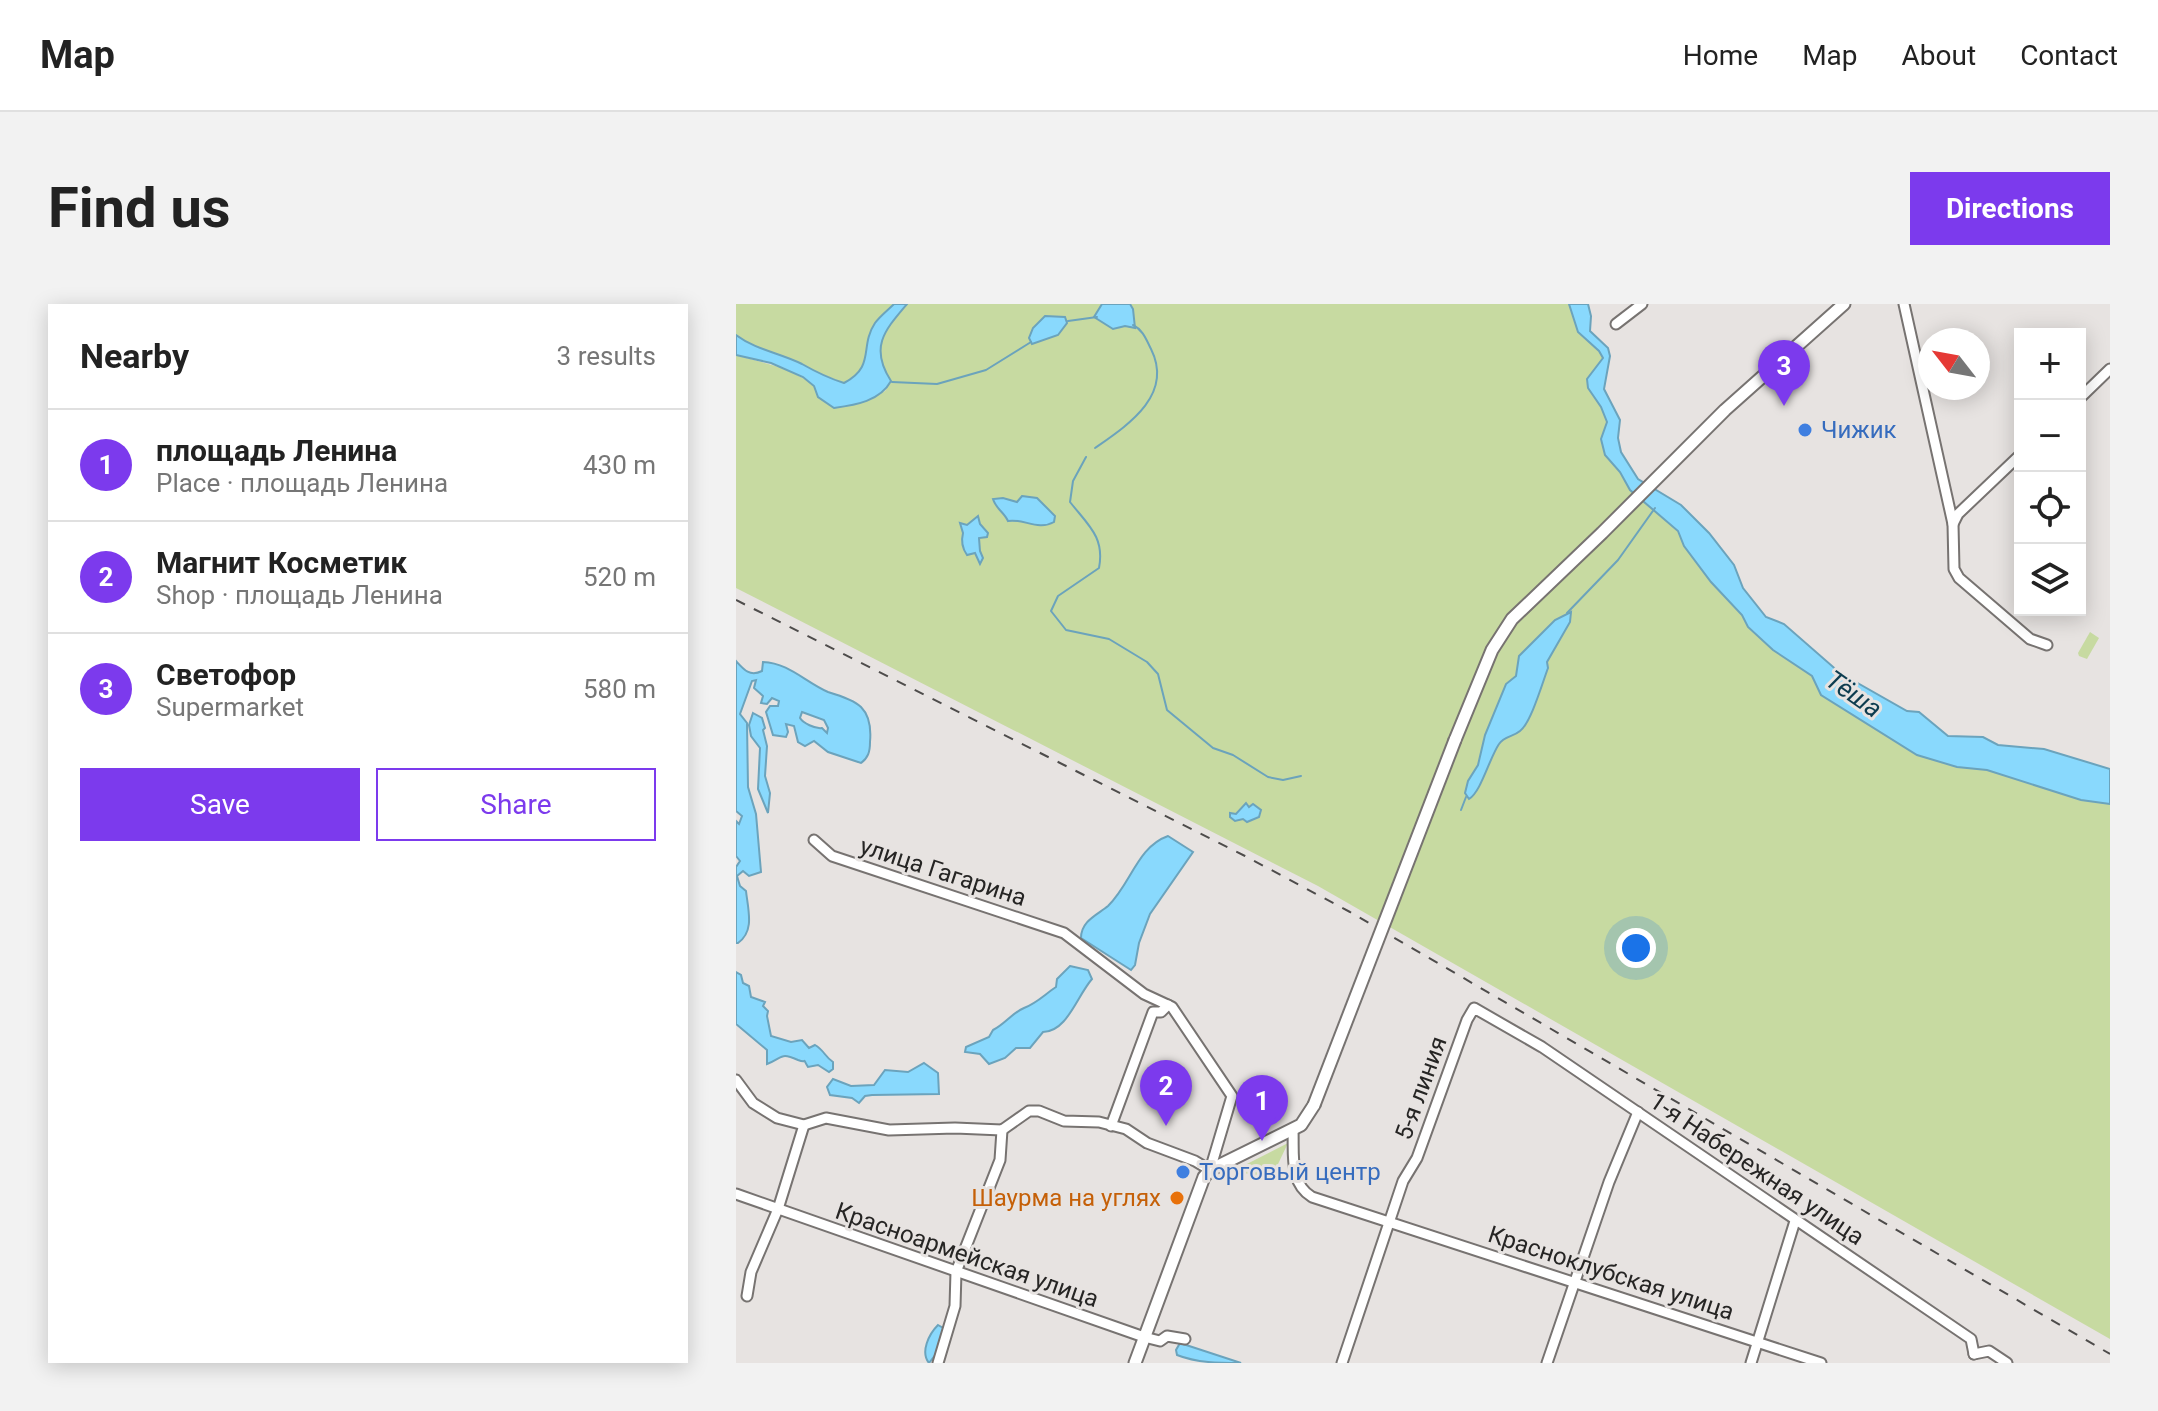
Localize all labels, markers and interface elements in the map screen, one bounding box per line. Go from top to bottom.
text: Map [40,33,115,77]
text: Home [1683,39,1758,72]
text: Map [1802,39,1858,72]
text: About [1902,39,1976,72]
text: Contact [2020,39,2118,72]
button: Directions [1910,172,2110,245]
text: Find us [48,175,231,241]
north arrow [1918,328,1990,400]
map controls [2014,328,2086,616]
button: + [2014,328,2086,400]
text: Nearby [80,336,189,376]
pin: 3 [1758,340,1810,406]
text: 3 results [557,341,656,371]
button: − [2014,400,2086,472]
place label: Чижик [1821,416,1897,444]
marker: Чижик [1796,421,1814,439]
text: площадь Ленина [156,433,397,468]
text: 1 [99,450,113,480]
text: 430 m [583,450,656,480]
text: Place · площадь Ленина [156,468,448,498]
button: locate [2014,472,2086,544]
button: layers [2014,544,2086,616]
text: Магнит Косметик [156,545,407,580]
text: 2 [99,562,113,592]
text: 520 m [583,562,656,592]
text: Shop · площадь Ленина [156,580,443,610]
text: Светофор [156,657,296,692]
water label: Тёша [1820,664,1888,724]
text: 3 [99,674,113,704]
text: 580 m [583,674,656,704]
text: Supermarket [156,692,304,722]
button: Save [80,768,360,841]
button: Share [376,768,656,841]
street label: улица Гагарина [856,832,1030,912]
your location [1616,928,1656,968]
street label: 5-я линия [1389,1033,1453,1143]
pin: 2 [1140,1060,1192,1126]
pin: 1 [1236,1075,1288,1141]
street label: 1-я Набережная улица [1645,1087,1869,1251]
place label: Торговый центр [1199,1158,1381,1186]
marker: Торговый центр [1174,1163,1192,1181]
place label: Шаурма на углях [971,1184,1161,1212]
marker: Шаурма на углях [1168,1189,1186,1207]
street label: Красноармейская улица [832,1197,1102,1313]
street label: Красноклубская улица [1485,1220,1737,1326]

